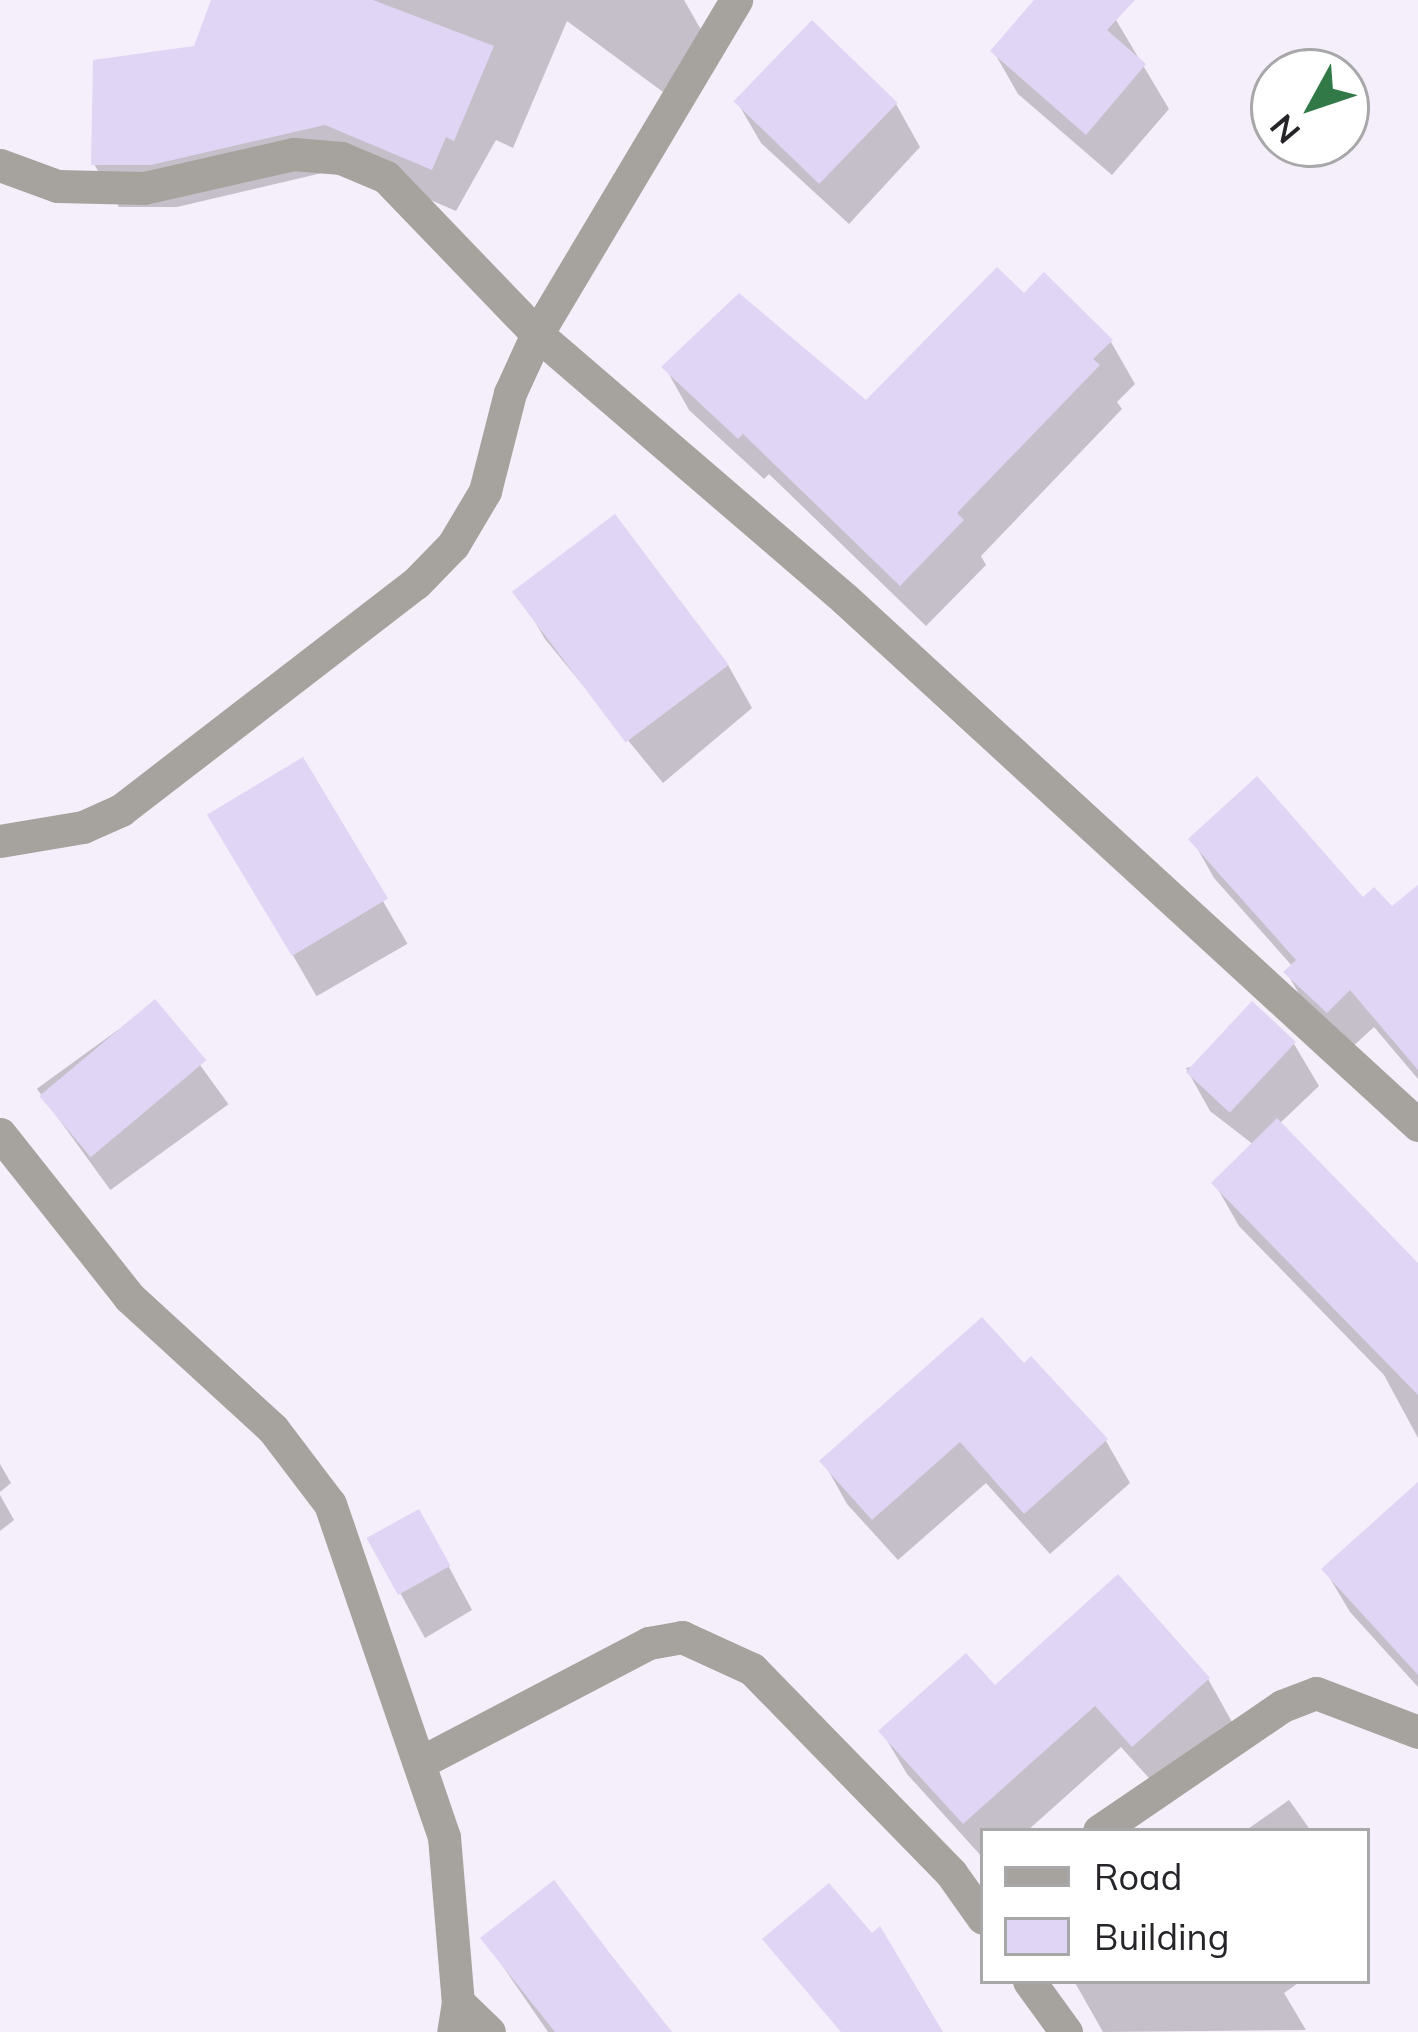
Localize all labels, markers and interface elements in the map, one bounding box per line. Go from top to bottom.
north arrow [1250,48,1370,168]
text: N [1261,107,1308,152]
legend [980,1828,1370,1984]
text: Road [1094,1854,1182,1899]
text: Building [1094,1914,1229,1959]

